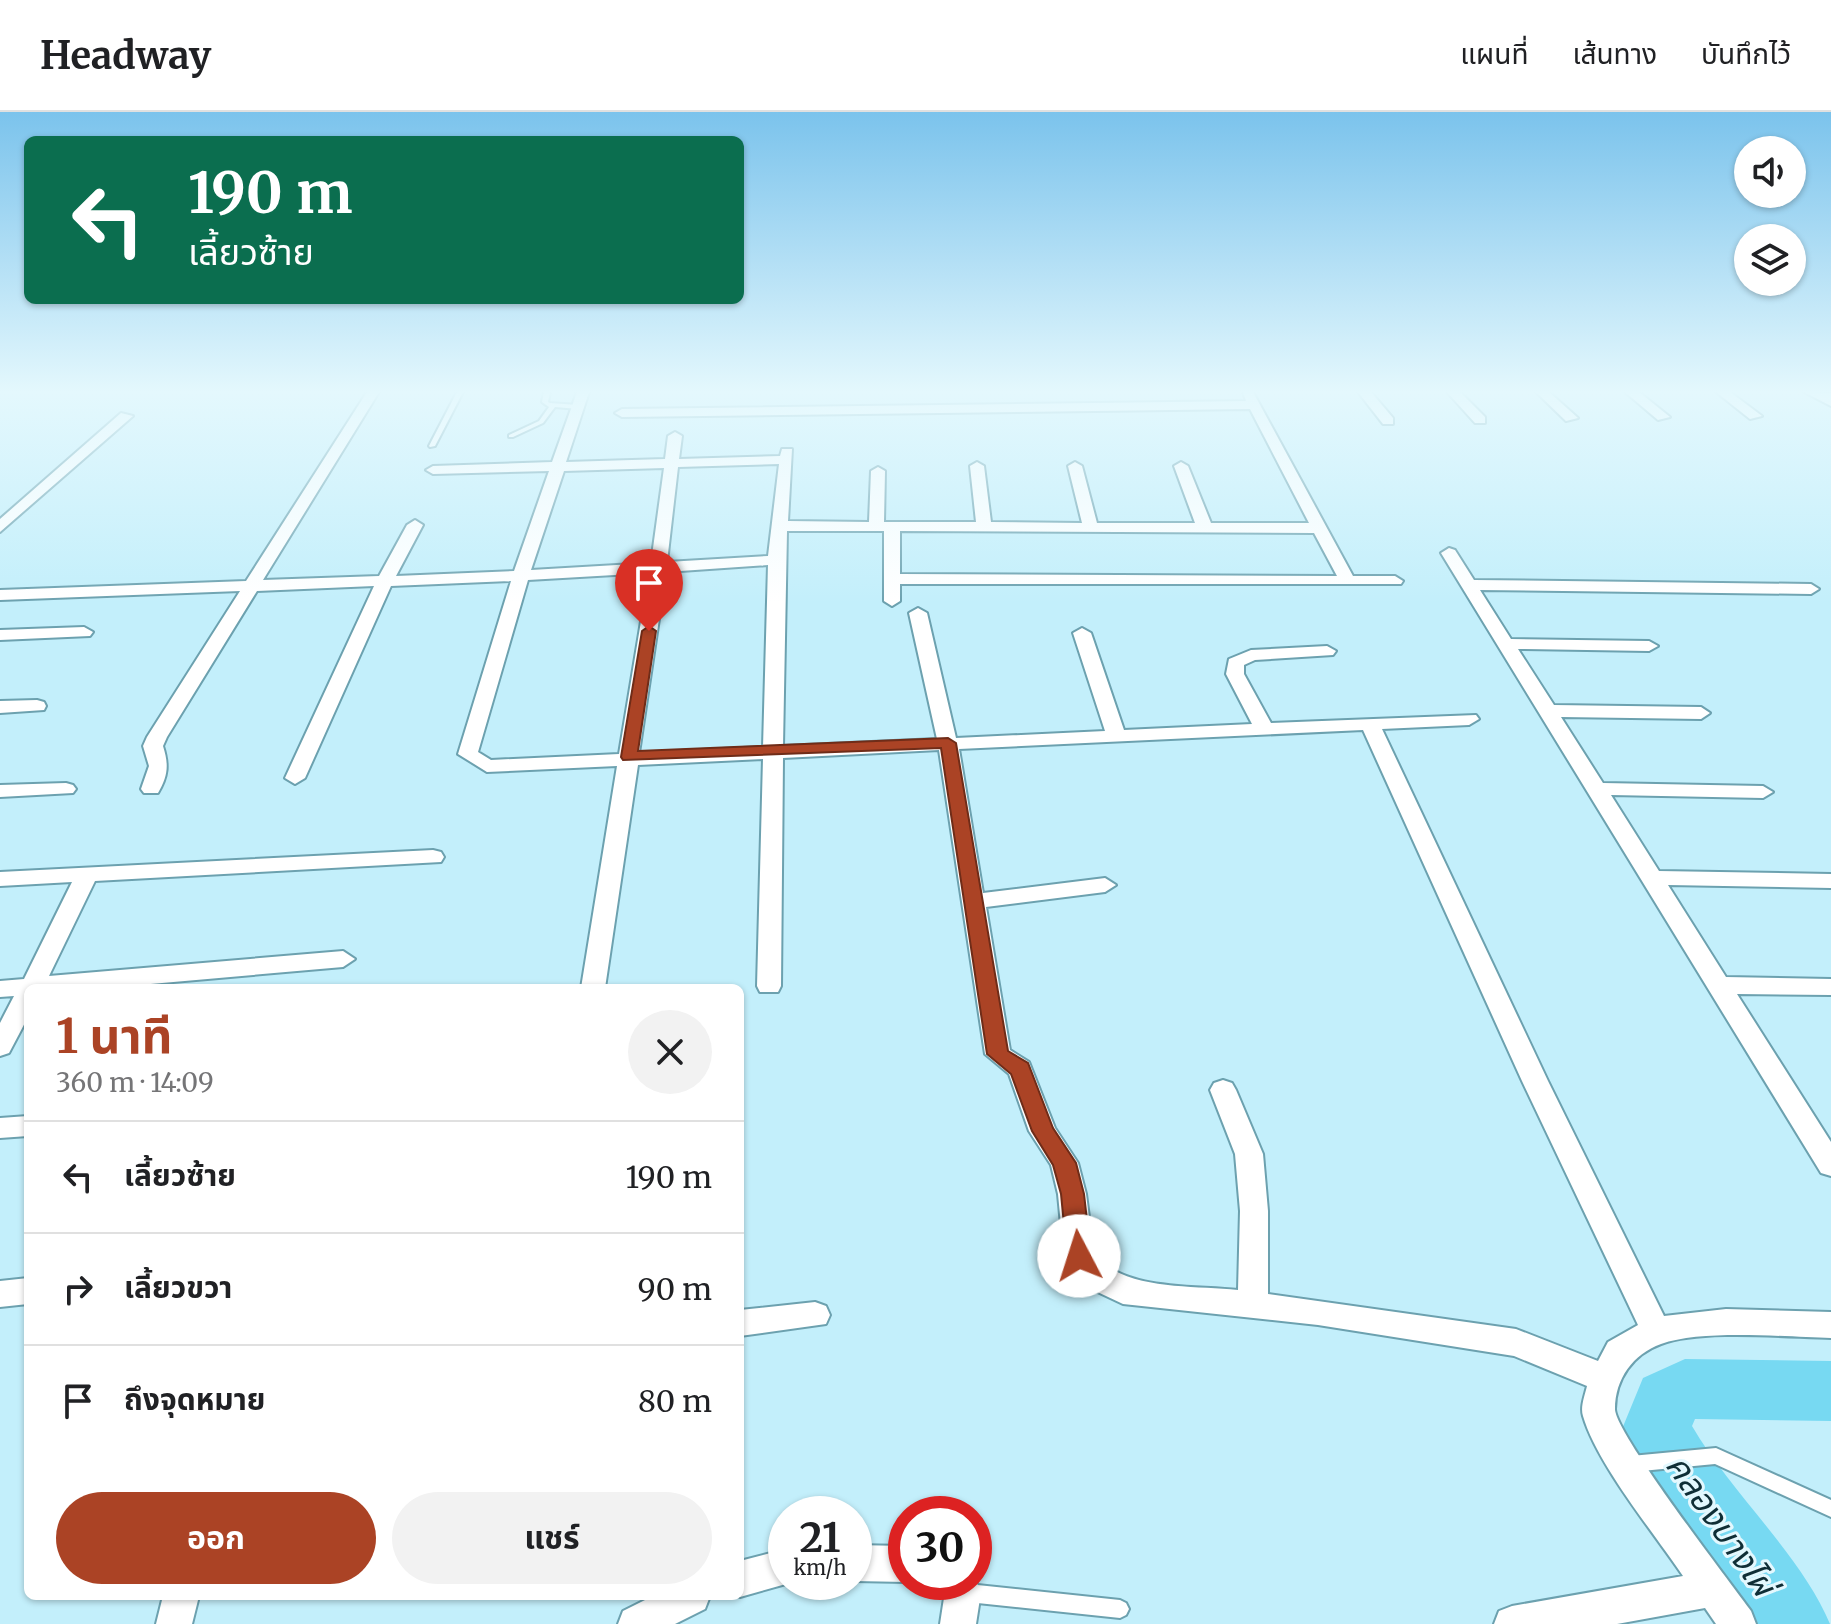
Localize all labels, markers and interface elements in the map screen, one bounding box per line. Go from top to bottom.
text: Headway [40,32,211,79]
text: แผนที่ [1460,36,1528,72]
text: เส้นทาง [1572,36,1657,72]
text: บันทึกไว้ [1701,36,1791,72]
map controls [1734,136,1806,296]
button: sound [1734,136,1806,208]
text: 190 m [188,158,353,228]
icon: left [56,168,160,272]
button: layers [1734,224,1806,296]
text: เลี้ยวซ้าย [188,230,314,275]
pin [615,549,683,631]
icon: arrive [627,561,671,605]
text: 1 นาที [56,1006,172,1066]
button: close [628,1010,712,1094]
text: 360 m · 14:09 [56,1066,214,1099]
icon: left [56,1155,100,1199]
text: เลี้ยวซ้าย [124,1156,236,1194]
text: 190 m [625,1158,712,1196]
position arrow [1037,1214,1121,1298]
icon: right [56,1267,100,1311]
text: เลี้ยวขวา [124,1268,232,1306]
text: 90 m [638,1270,712,1308]
icon: arrive [56,1379,100,1423]
text: ถึงจุดหมาย [124,1380,265,1418]
text: 80 m [638,1382,712,1420]
water label: คลองบางไผ่ [1657,1446,1788,1608]
button: ออก [56,1492,376,1584]
button: แชร์ [392,1492,712,1584]
speed limit sign: 30 [888,1496,992,1600]
text: 21 [800,1513,840,1563]
text: km/h [794,1555,846,1580]

